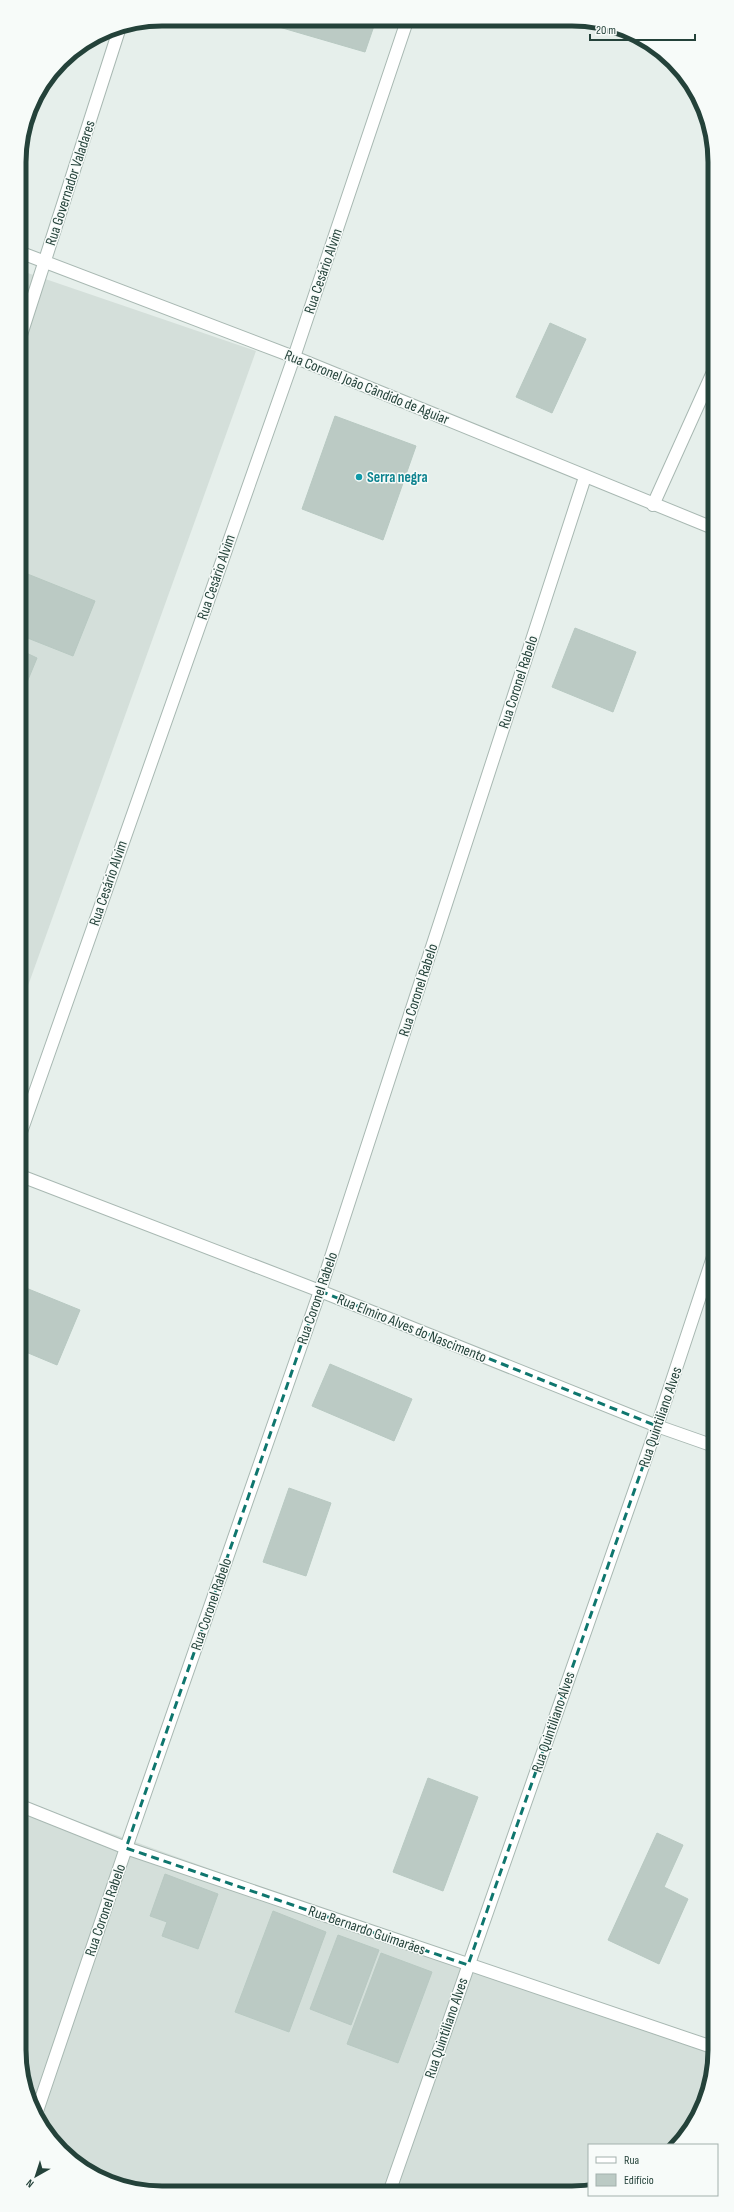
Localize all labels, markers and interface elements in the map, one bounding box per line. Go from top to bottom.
scale bar [590,16,695,42]
text: 20 m [596,23,616,38]
street label: Rua Governador Valadares [41,118,100,248]
street label: Rua Cesário Alvim [300,226,347,316]
street label: Rua Coronel João Cândido de Aguiar [282,346,453,429]
place label: Serra negra [367,468,428,487]
marker: Serra negra [354,472,364,482]
street label: Rua Cesário Alvim [193,532,240,622]
street label: Rua Coronel Rabelo [495,633,542,731]
street label: Rua Cesário Alvim [85,838,132,928]
street label: Rua Coronel Rabelo [395,941,442,1039]
street label: Rua Coronel Rabelo [293,1249,342,1347]
street label: Rua Elmiro Alves do Nascimento [334,1290,489,1367]
street label: Rua Quintiliano Alves [634,1364,687,1470]
street label: Rua Coronel Rabelo [187,1555,236,1653]
street label: Rua Quintiliano Alves [527,1669,580,1775]
street label: Rua Coronel Rabelo [81,1861,130,1959]
street label: Rua Bernardo Guimarães [306,1902,428,1959]
street label: Rua Quintiliano Alves [420,1975,473,2081]
legend [588,2144,718,2196]
text: Rua [624,2153,640,2168]
north arrow [16,2156,56,2196]
text: Edifício [624,2173,654,2188]
text: N [24,2176,36,2190]

